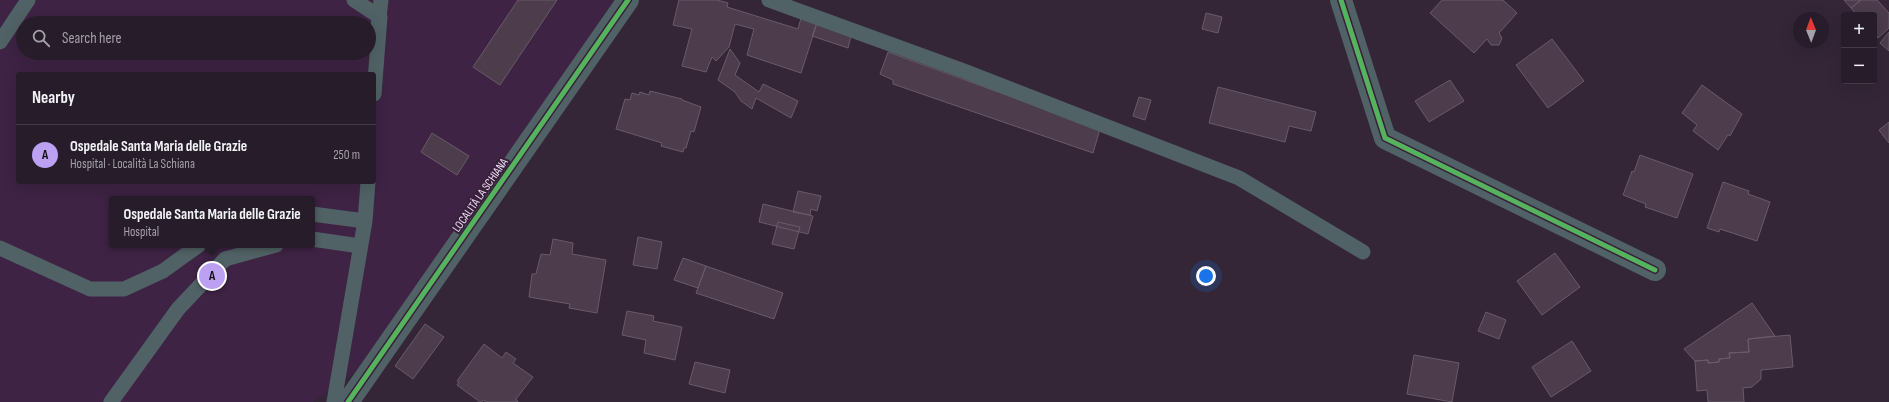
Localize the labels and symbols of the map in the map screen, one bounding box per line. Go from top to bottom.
north arrow [1793,12,1829,48]
street label: LOCALITÀ LA SCHIANA [449,155,512,235]
pin: A [199,261,225,291]
your location [1196,266,1216,286]

